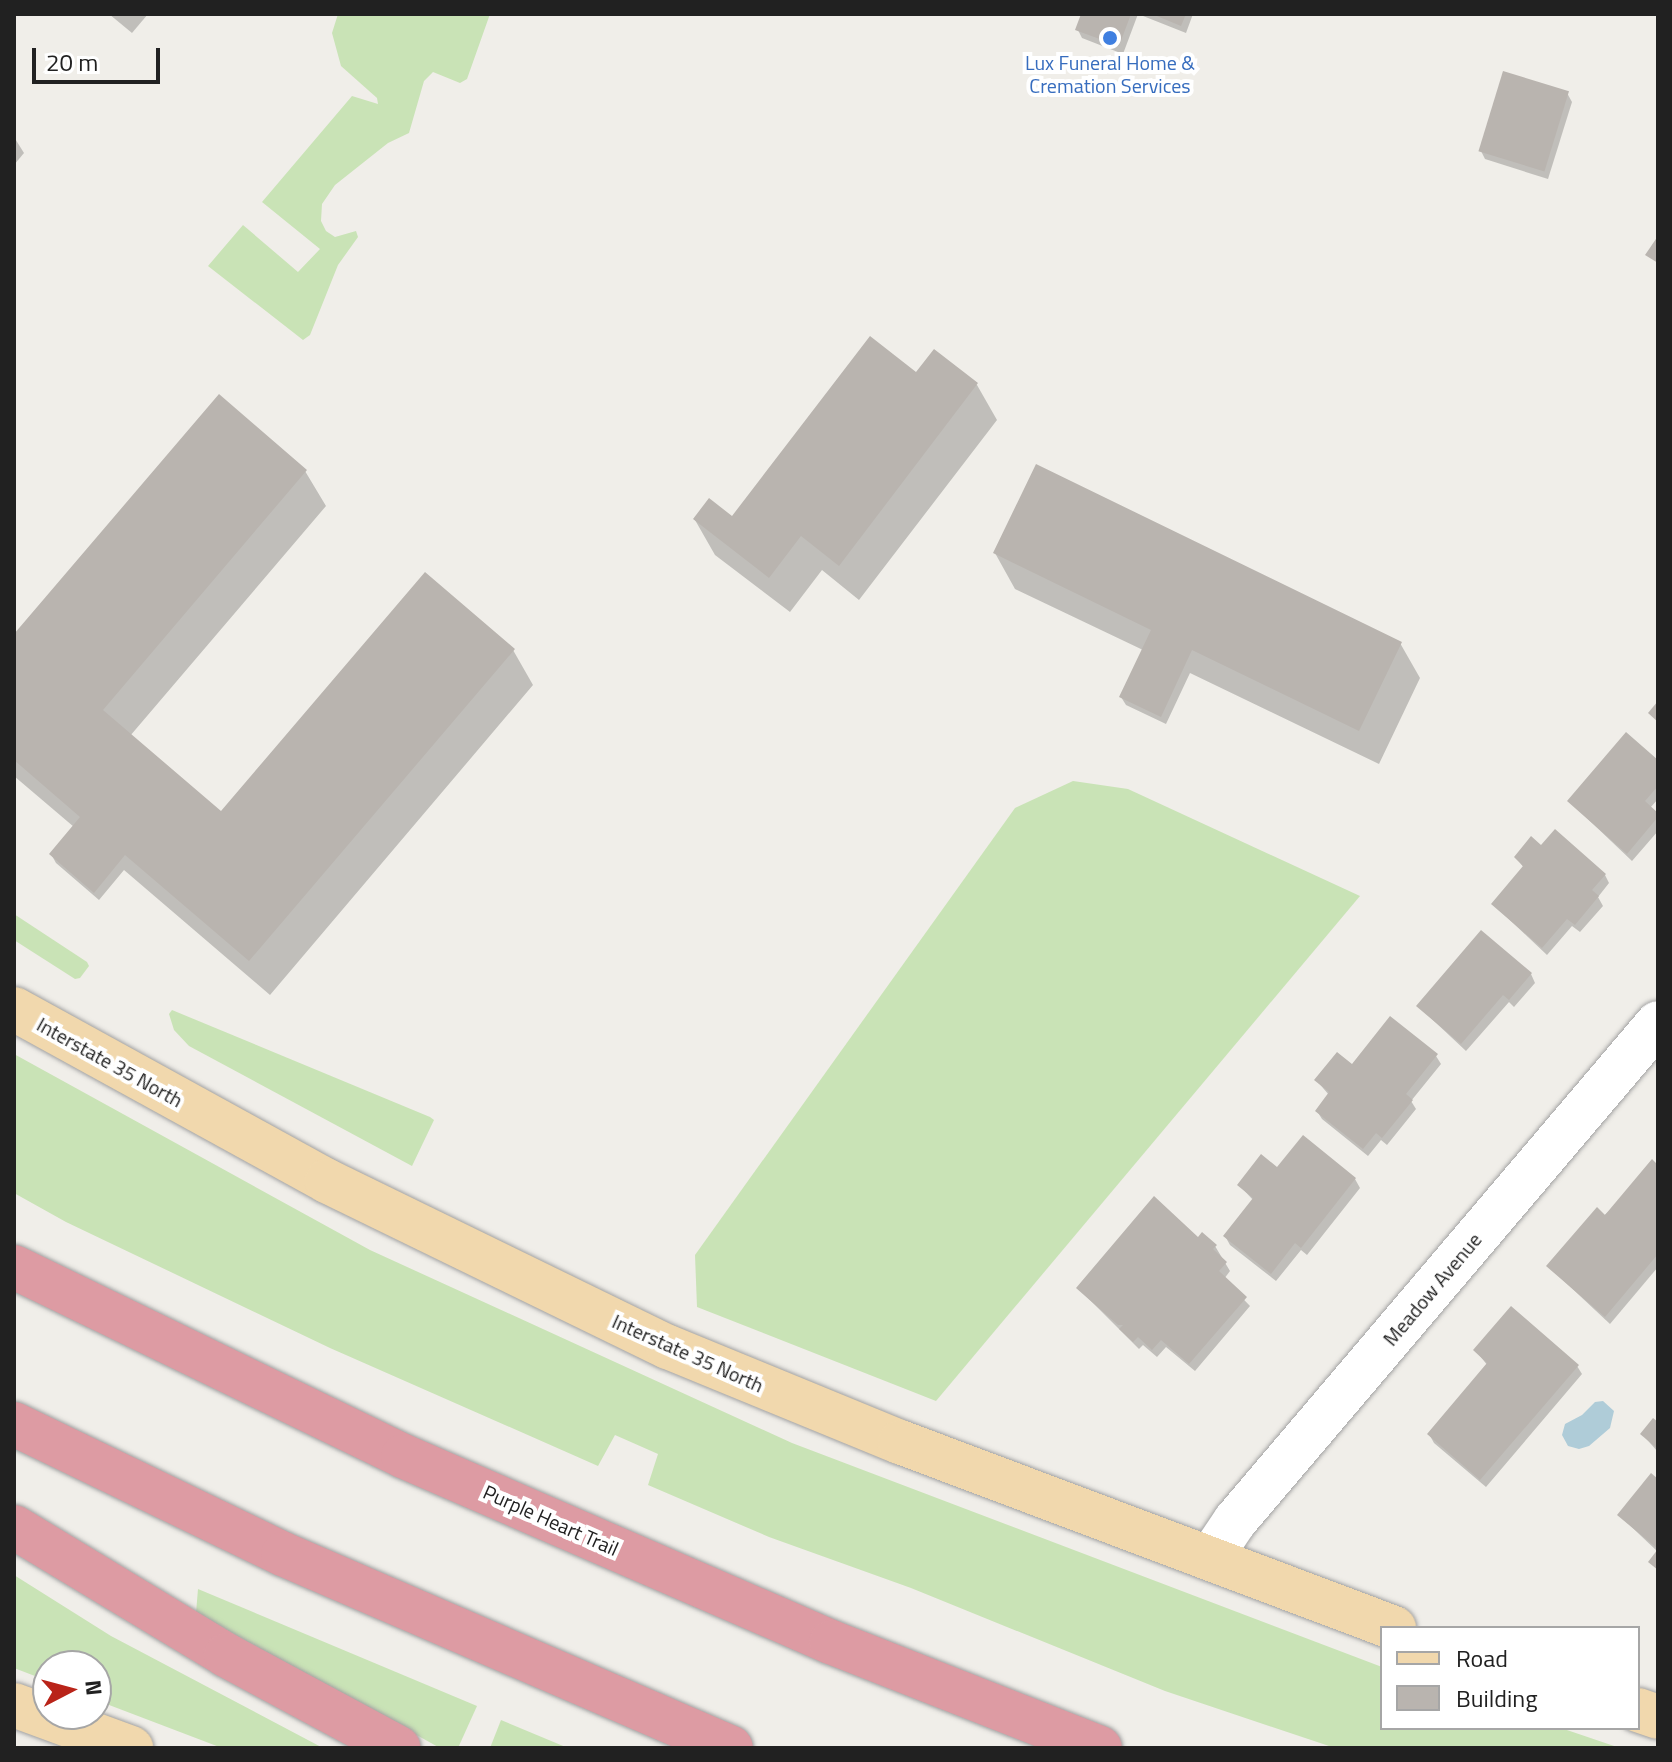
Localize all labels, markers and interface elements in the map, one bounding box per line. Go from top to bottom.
marker: Lux Funeral Home & Cremation Services [1101,29,1119,47]
scale bar [36,32,164,82]
text: 20 m [46,44,98,80]
place label: Lux Funeral Home & Cremation Services [1025,50,1195,97]
street label: Interstate 35 North [33,1012,187,1112]
street label: Meadow Avenue [1378,1228,1486,1350]
street label: Interstate 35 North [609,1309,767,1397]
street label: Purple Heart Trail [480,1479,622,1561]
legend [1380,1626,1640,1730]
text: Road [1456,1640,1508,1676]
north arrow [32,1650,112,1730]
text: N [76,1678,112,1697]
text: Building [1456,1680,1538,1716]

